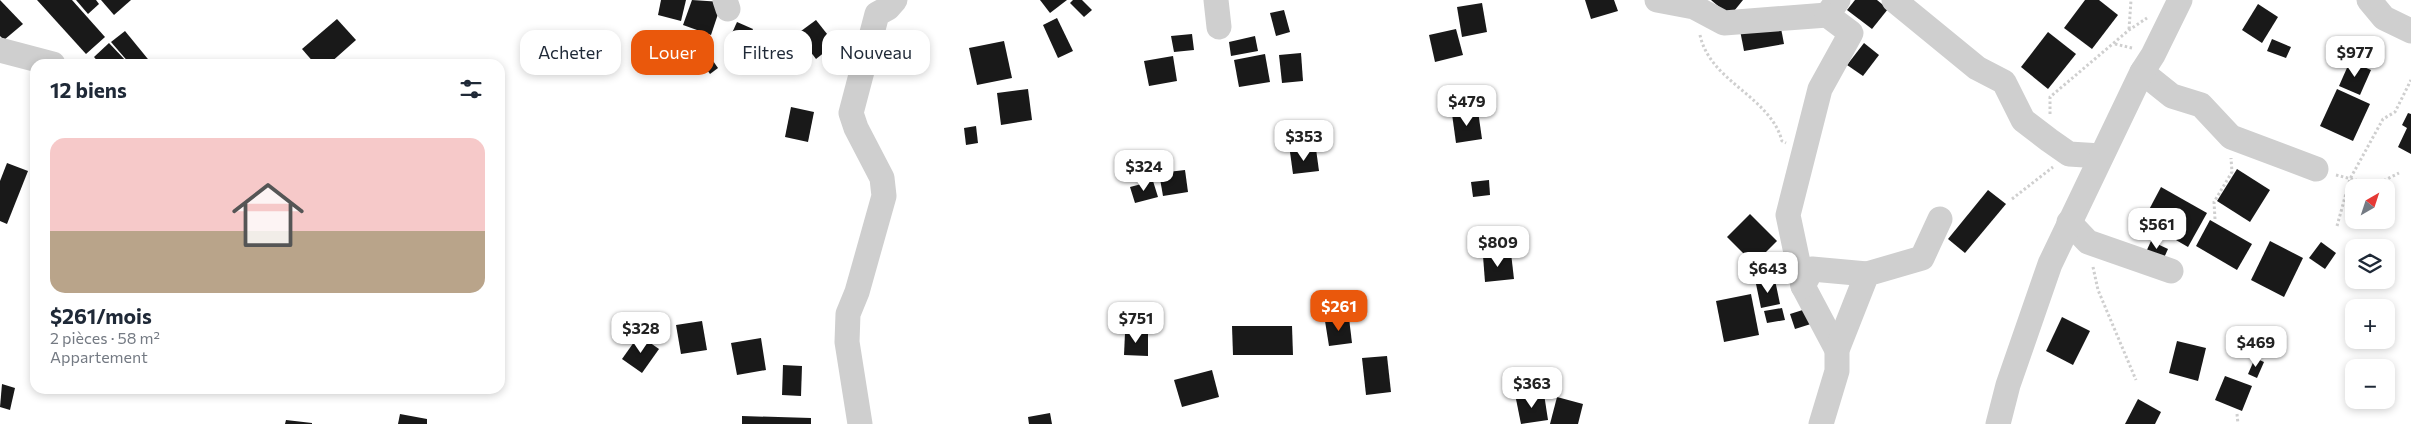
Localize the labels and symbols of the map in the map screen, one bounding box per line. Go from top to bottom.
pin: $977 [2325,36,2385,78]
pin: $479 [1437,84,1497,127]
pin: $353 [1274,120,1334,162]
pin: $324 [1114,150,1174,192]
north arrow [2345,179,2395,229]
pin: $561 [2127,208,2187,250]
pin: $809 [1468,226,1528,268]
pin: $643 [1738,252,1798,294]
pin: $261 [1309,290,1369,332]
pin: $751 [1106,302,1166,344]
pin: $328 [611,312,671,354]
pin: $469 [2226,326,2286,368]
pin: $363 [1502,366,1562,409]

